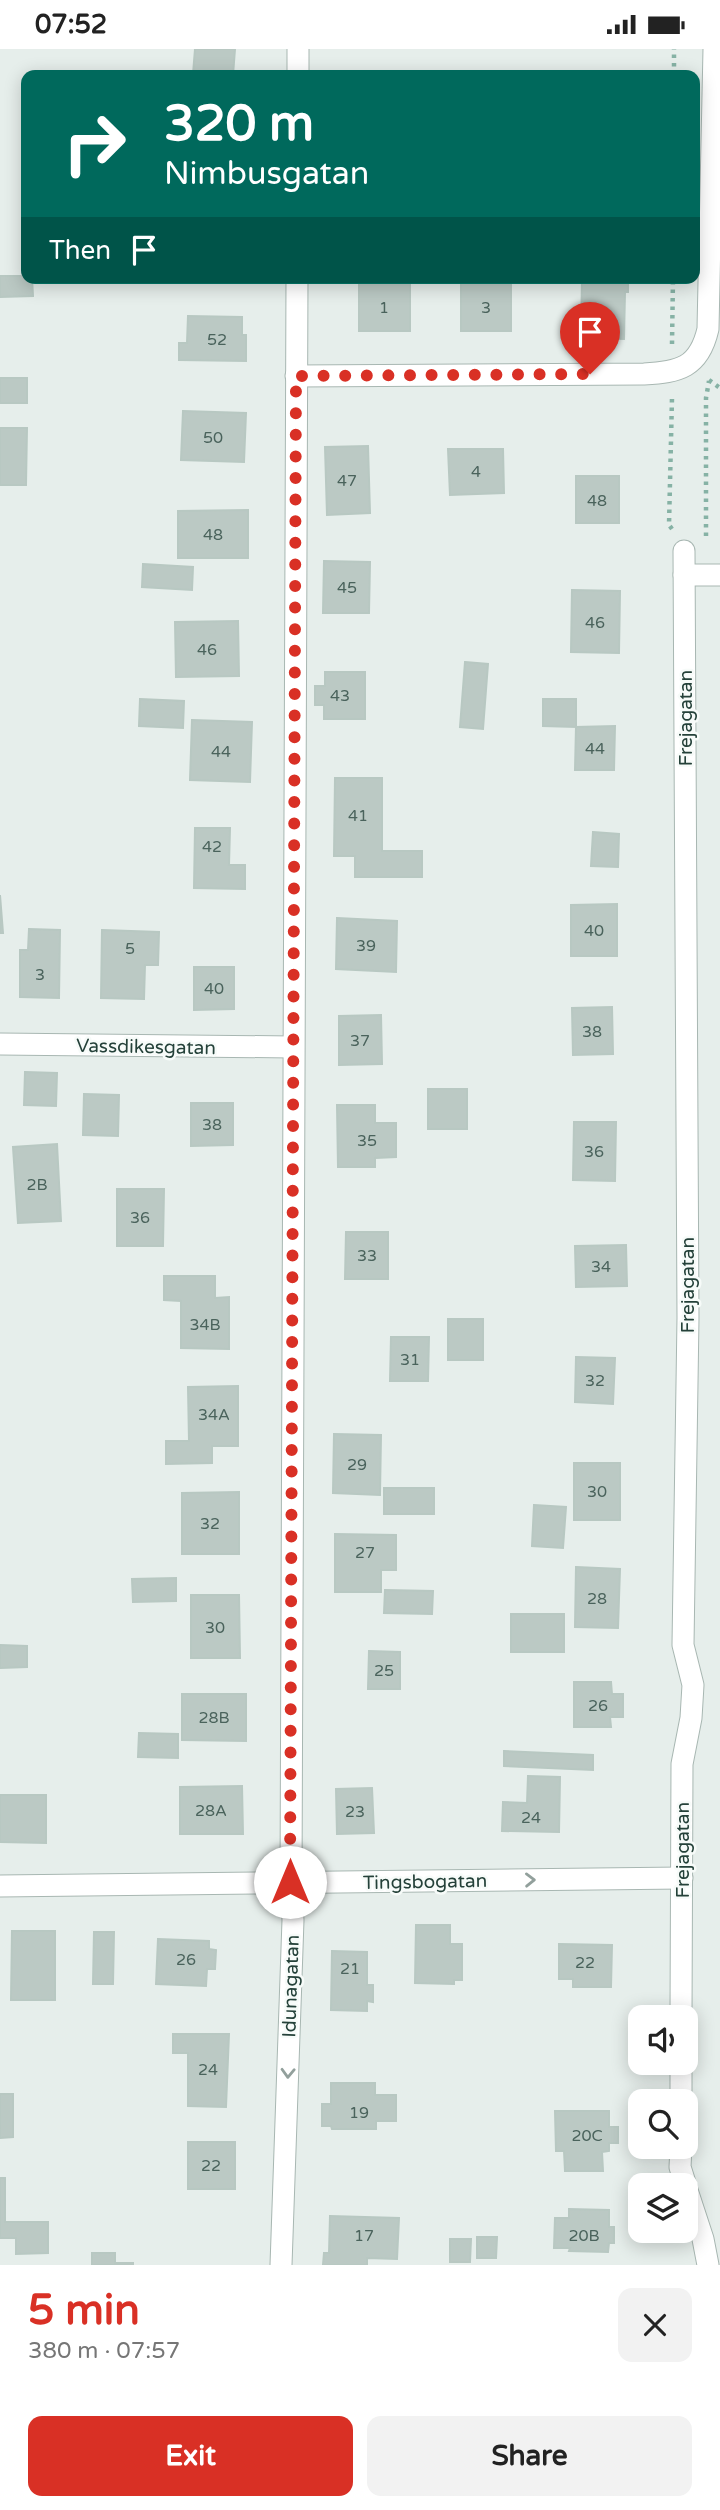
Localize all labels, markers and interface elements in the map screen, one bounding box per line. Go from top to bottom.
text: 07:52 [35,9,107,40]
text: 320 m [164,95,314,154]
icon: right [49,98,140,189]
text: Nimbusgatan [164,155,369,193]
icon: arrive [125,231,163,269]
text: Then [49,235,111,266]
house number: 1 [379,298,389,318]
house number: 3 [481,298,491,318]
pin [560,302,620,374]
icon: arrive [571,313,609,351]
house number: 52 [207,330,227,350]
house number: 50 [203,428,223,448]
house number: 4 [471,462,481,482]
house number: 47 [337,471,357,491]
house number: 48 [587,491,607,511]
house number: 48 [203,525,223,545]
house number: 45 [337,578,357,598]
house number: 46 [585,613,605,633]
house number: 46 [197,640,217,660]
street label: Frejagatan [675,670,697,766]
house number: 43 [330,686,350,706]
house number: 44 [585,739,605,759]
house number: 44 [211,742,231,762]
house number: 41 [348,806,368,826]
house number: 42 [202,837,222,857]
house number: 40 [584,921,604,941]
house number: 39 [356,936,376,956]
house number: 5 [125,939,135,959]
house number: 3 [35,965,45,985]
house number: 40 [204,979,224,999]
house number: 38 [582,1022,602,1042]
house number: 37 [350,1031,370,1051]
street label: Vassdikesgatan [76,1035,216,1059]
house number: 38 [202,1115,222,1135]
house number: 35 [357,1131,377,1151]
house number: 36 [584,1142,604,1162]
house number: 2B [26,1175,48,1195]
house number: 36 [130,1208,150,1228]
street label: Frejagatan [677,1237,699,1333]
house number: 33 [357,1246,377,1266]
house number: 34 [591,1257,611,1277]
house number: 34B [189,1315,221,1335]
house number: 31 [400,1350,420,1370]
house number: 32 [585,1371,605,1391]
house number: 34A [198,1405,230,1425]
house number: 29 [347,1455,367,1475]
house number: 30 [587,1482,607,1502]
house number: 32 [200,1514,220,1534]
house number: 27 [355,1543,375,1563]
house number: 28 [587,1589,607,1609]
house number: 30 [205,1618,225,1638]
house number: 25 [374,1661,394,1681]
house number: 26 [588,1696,608,1716]
house number: 28B [198,1708,230,1728]
house number: 28A [195,1801,227,1821]
house number: 23 [345,1802,365,1822]
street label: Frejagatan [672,1802,694,1898]
house number: 24 [521,1808,541,1828]
position arrow [253,1845,327,1919]
street label: Tingsbogatan [363,1870,487,1894]
one-way arrow [526,1872,536,1888]
street label: Idunagatan [278,1934,304,2038]
house number: 26 [176,1950,196,1970]
house number: 22 [575,1953,595,1973]
house number: 21 [340,1959,360,1979]
map controls [628,2005,698,2243]
button: sound [628,2005,698,2075]
house number: 24 [198,2060,218,2080]
one-way arrow [280,2067,295,2078]
button: search [628,2089,698,2159]
house number: 19 [349,2103,369,2123]
house number: 20C [571,2126,603,2146]
house number: 22 [201,2156,221,2176]
button: layers [628,2173,698,2243]
house number: 17 [354,2226,374,2246]
house number: 20B [568,2226,600,2246]
text: 5 min [28,2285,140,2336]
button: close [618,2288,692,2362]
text: 380 m · 07:57 [28,2337,180,2365]
button: Exit [28,2416,353,2496]
button: Share [367,2416,692,2496]

